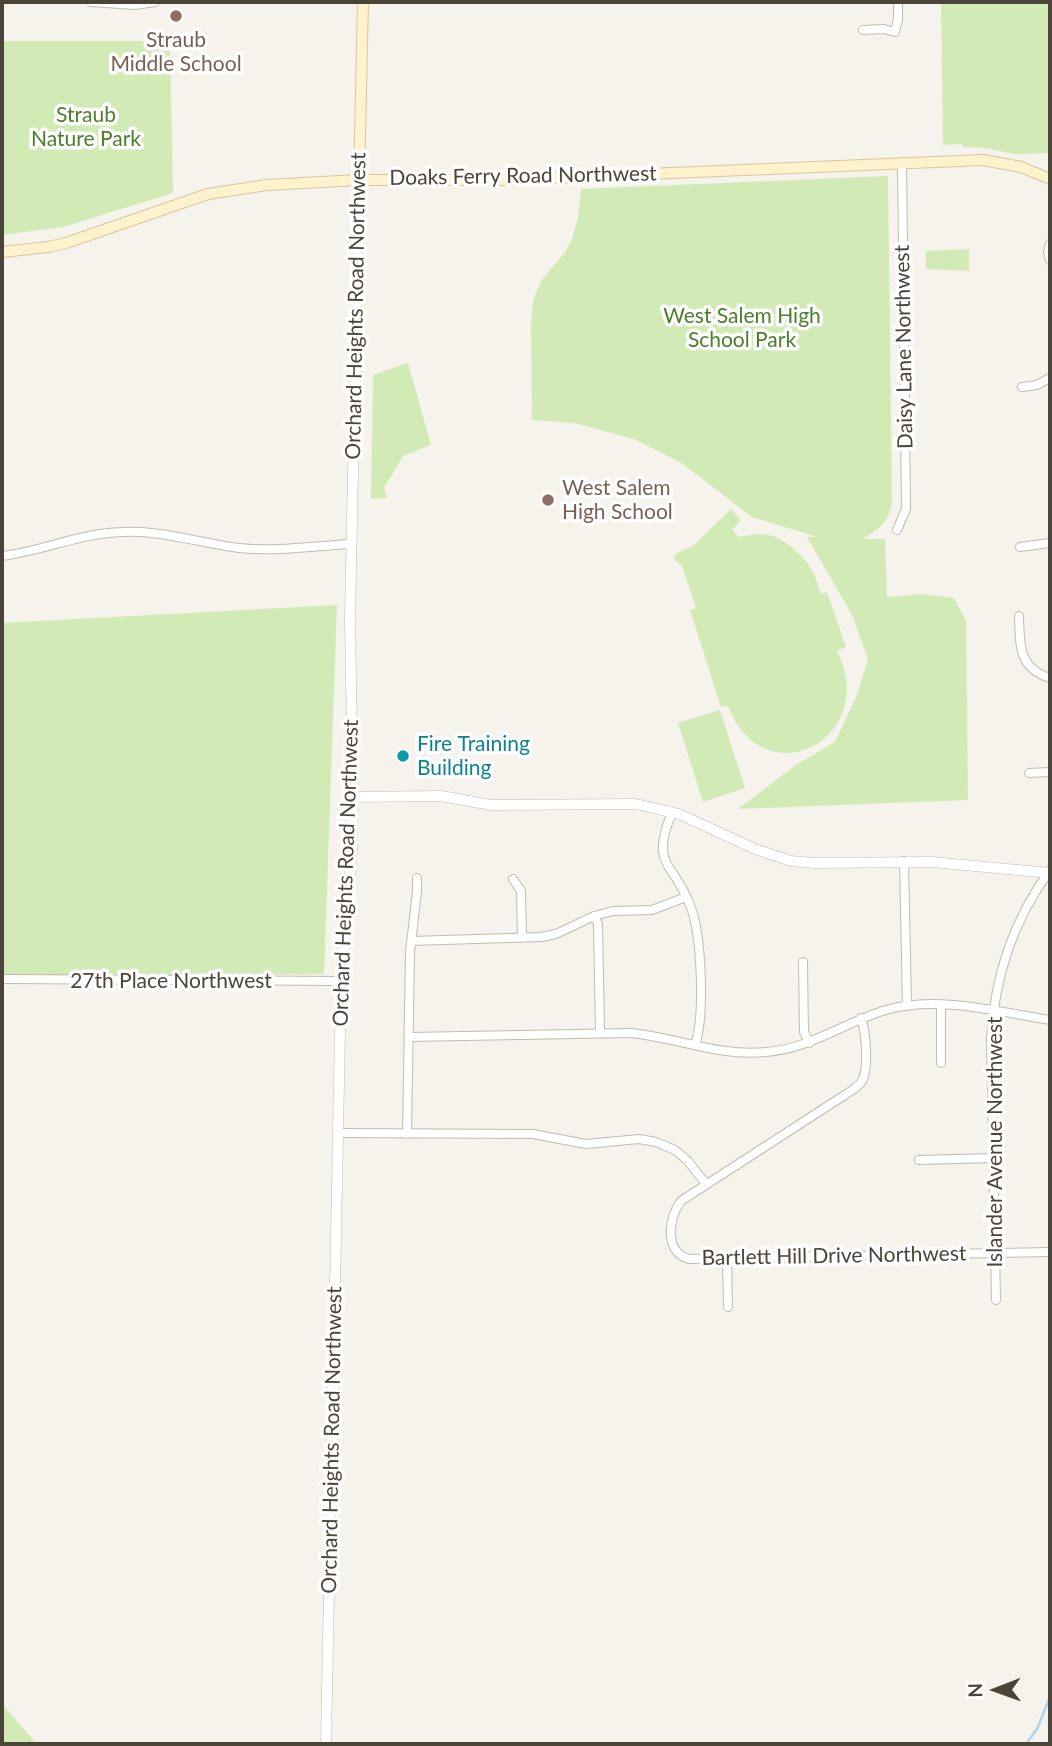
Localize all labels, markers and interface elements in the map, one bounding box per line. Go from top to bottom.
marker: Straub Middle School [168,8,184,24]
place label: Straub Middle School [110,27,242,77]
park label: Straub Nature Park [31,102,141,152]
street label: Orchard Heights Road Northwest [341,152,371,460]
street label: Doaks Ferry Road Northwest [389,161,657,191]
street label: Daisy Lane Northwest [890,245,918,449]
park label: West Salem High School Park [663,303,821,353]
place label: West Salem High School [562,475,673,525]
marker: West Salem High School [540,492,556,508]
street label: Orchard Heights Road Northwest [328,719,364,1027]
place label: Fire Training Building [417,731,530,781]
marker: Fire Training Building [395,748,411,764]
street label: 27th Place Northwest [70,968,272,994]
street label: Islander Avenue Northwest [982,1016,1008,1268]
street label: Bartlett Hill Drive Northwest [701,1241,967,1271]
street label: Orchard Heights Road Northwest [317,1286,347,1594]
north arrow [961,1655,1031,1725]
text: N [963,1683,986,1698]

